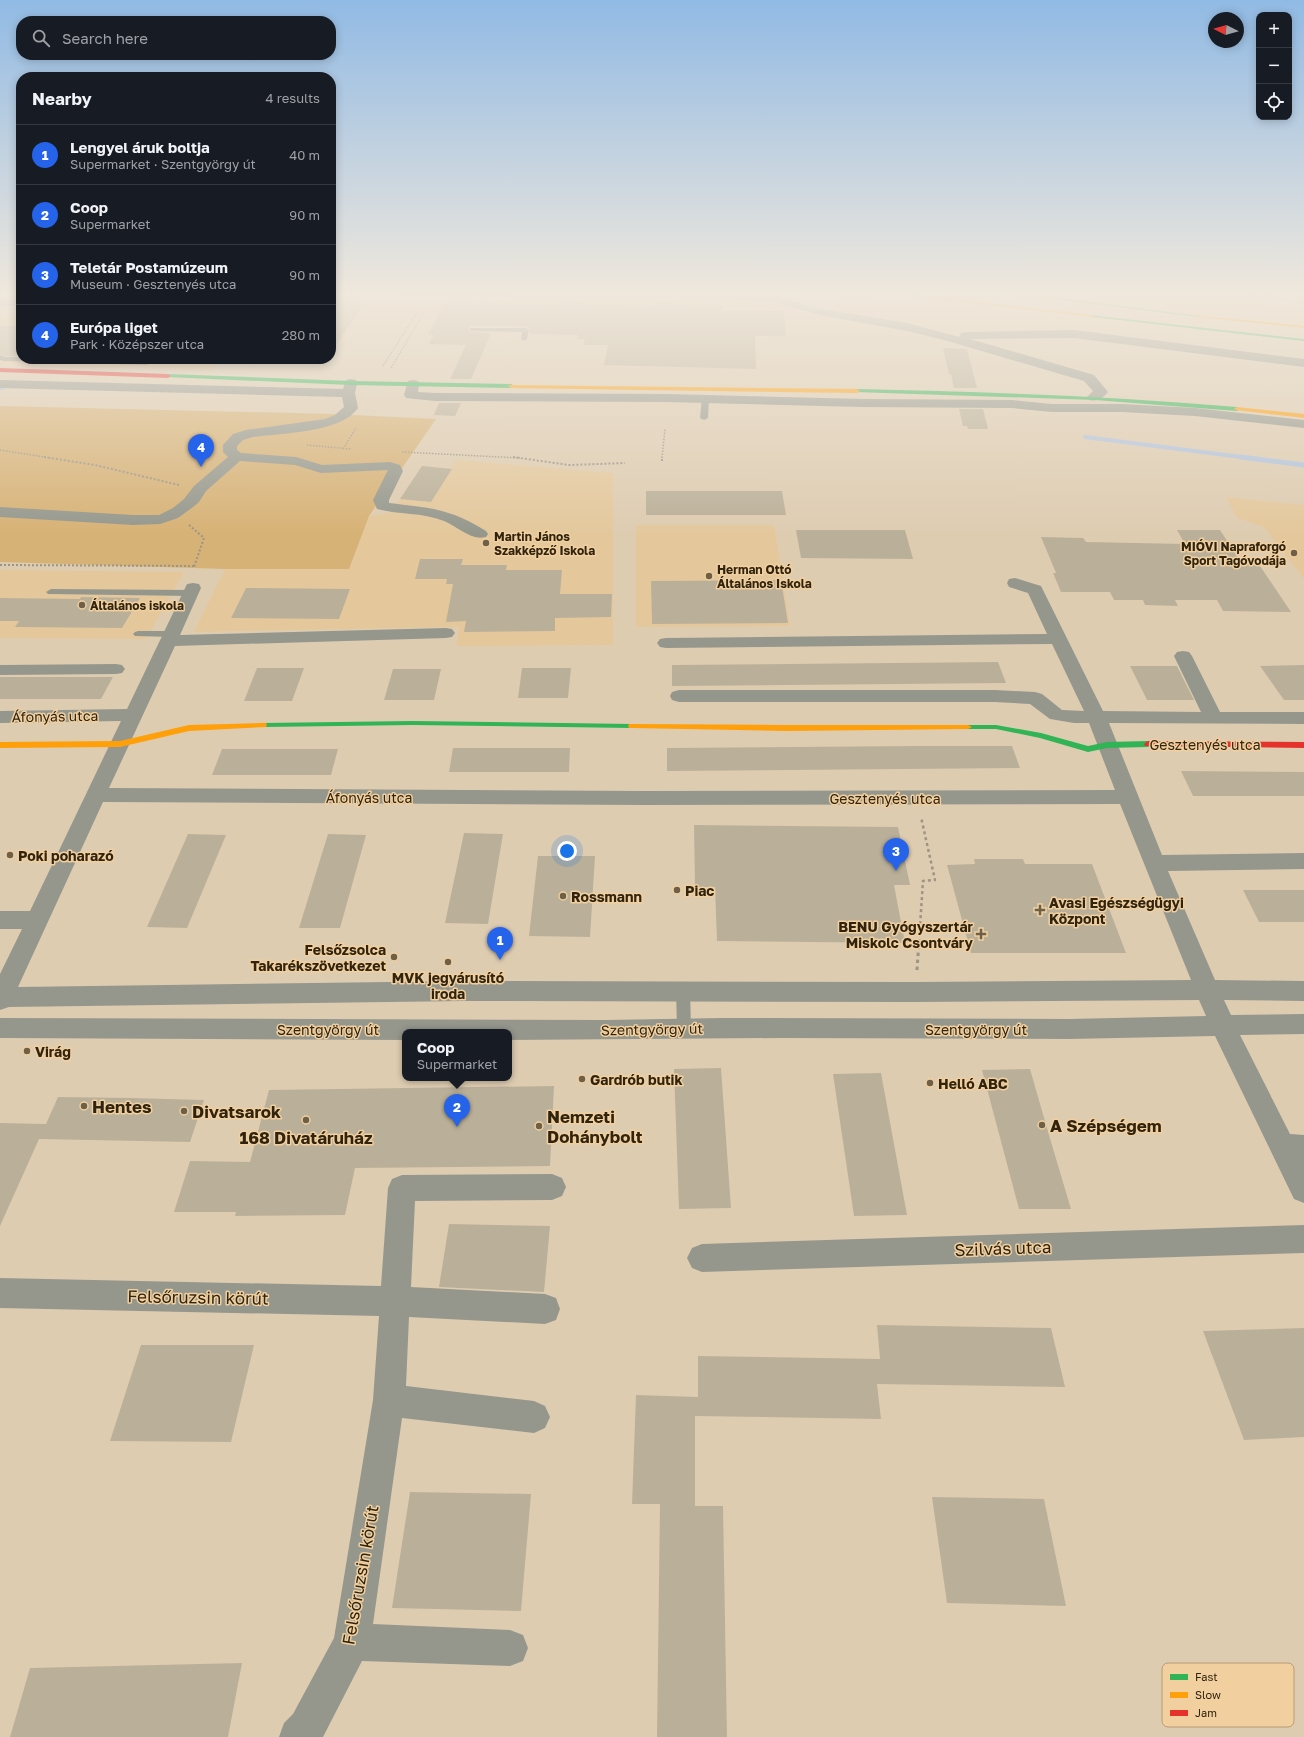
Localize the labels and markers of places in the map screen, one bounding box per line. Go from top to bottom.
pin: 4 [188,434,214,467]
place label: Martin János Szakképző Iskola [494,529,595,558]
marker: Martin János Szakképző Iskola [481,538,491,548]
place label: MIÓVI Napraforgó Sport Tagóvodája [1181,539,1286,568]
marker: MIÓVI Napraforgó Sport Tagóvodája [1289,548,1299,558]
place label: Herman Ottó Általános Iskola [717,562,812,591]
marker: Herman Ottó Általános Iskola [704,571,714,581]
place label: Általános iskola [90,598,184,613]
marker: Általános iskola [77,600,87,610]
pin: 3 [883,838,909,871]
place label: Poki poharazó [18,847,114,864]
marker: Poki poharazó [5,850,15,860]
place label: Piac [685,882,714,899]
marker: Piac [672,885,682,895]
place label: Rossmann [571,888,642,905]
marker: Rossmann [558,891,568,901]
place label: Avasi Egészségügyi Központ [1049,894,1184,927]
marker: Avasi Egészségügyi Központ [1034,904,1046,916]
place label: BENU Gyógyszertár Miskolc Csontváry [838,918,974,951]
pin: 1 [487,927,513,960]
marker: BENU Gyógyszertár Miskolc Csontváry [976,929,986,939]
place label: Felsőzsolca Takarékszövetkezet [250,941,386,974]
marker: Felsőzsolca Takarékszövetkezet [389,952,399,962]
marker: MVK jegyárusító iroda [443,957,453,967]
place label: MVK jegyárusító iroda [392,969,504,1002]
place label: Virág [35,1043,71,1060]
marker: Virág [22,1046,32,1056]
place label: Gardrób butik [590,1071,683,1088]
marker: Gardrób butik [577,1074,587,1084]
place label: Helló ABC [938,1075,1008,1092]
marker: Helló ABC [925,1078,935,1088]
pin: 2 [444,1094,470,1127]
place label: Hentes [92,1096,152,1117]
marker: Hentes [79,1101,89,1111]
place label: Divatsarok [192,1101,281,1122]
marker: Divatsarok [179,1106,189,1116]
place label: Nemzeti Dohánybolt [547,1106,643,1147]
marker: 168 Divatáruház [301,1115,311,1125]
place label: A Szépségem [1050,1115,1162,1136]
marker: A Szépségem [1037,1120,1047,1130]
marker: Nemzeti Dohánybolt [534,1121,544,1131]
place label: 168 Divatáruház [239,1127,373,1148]

